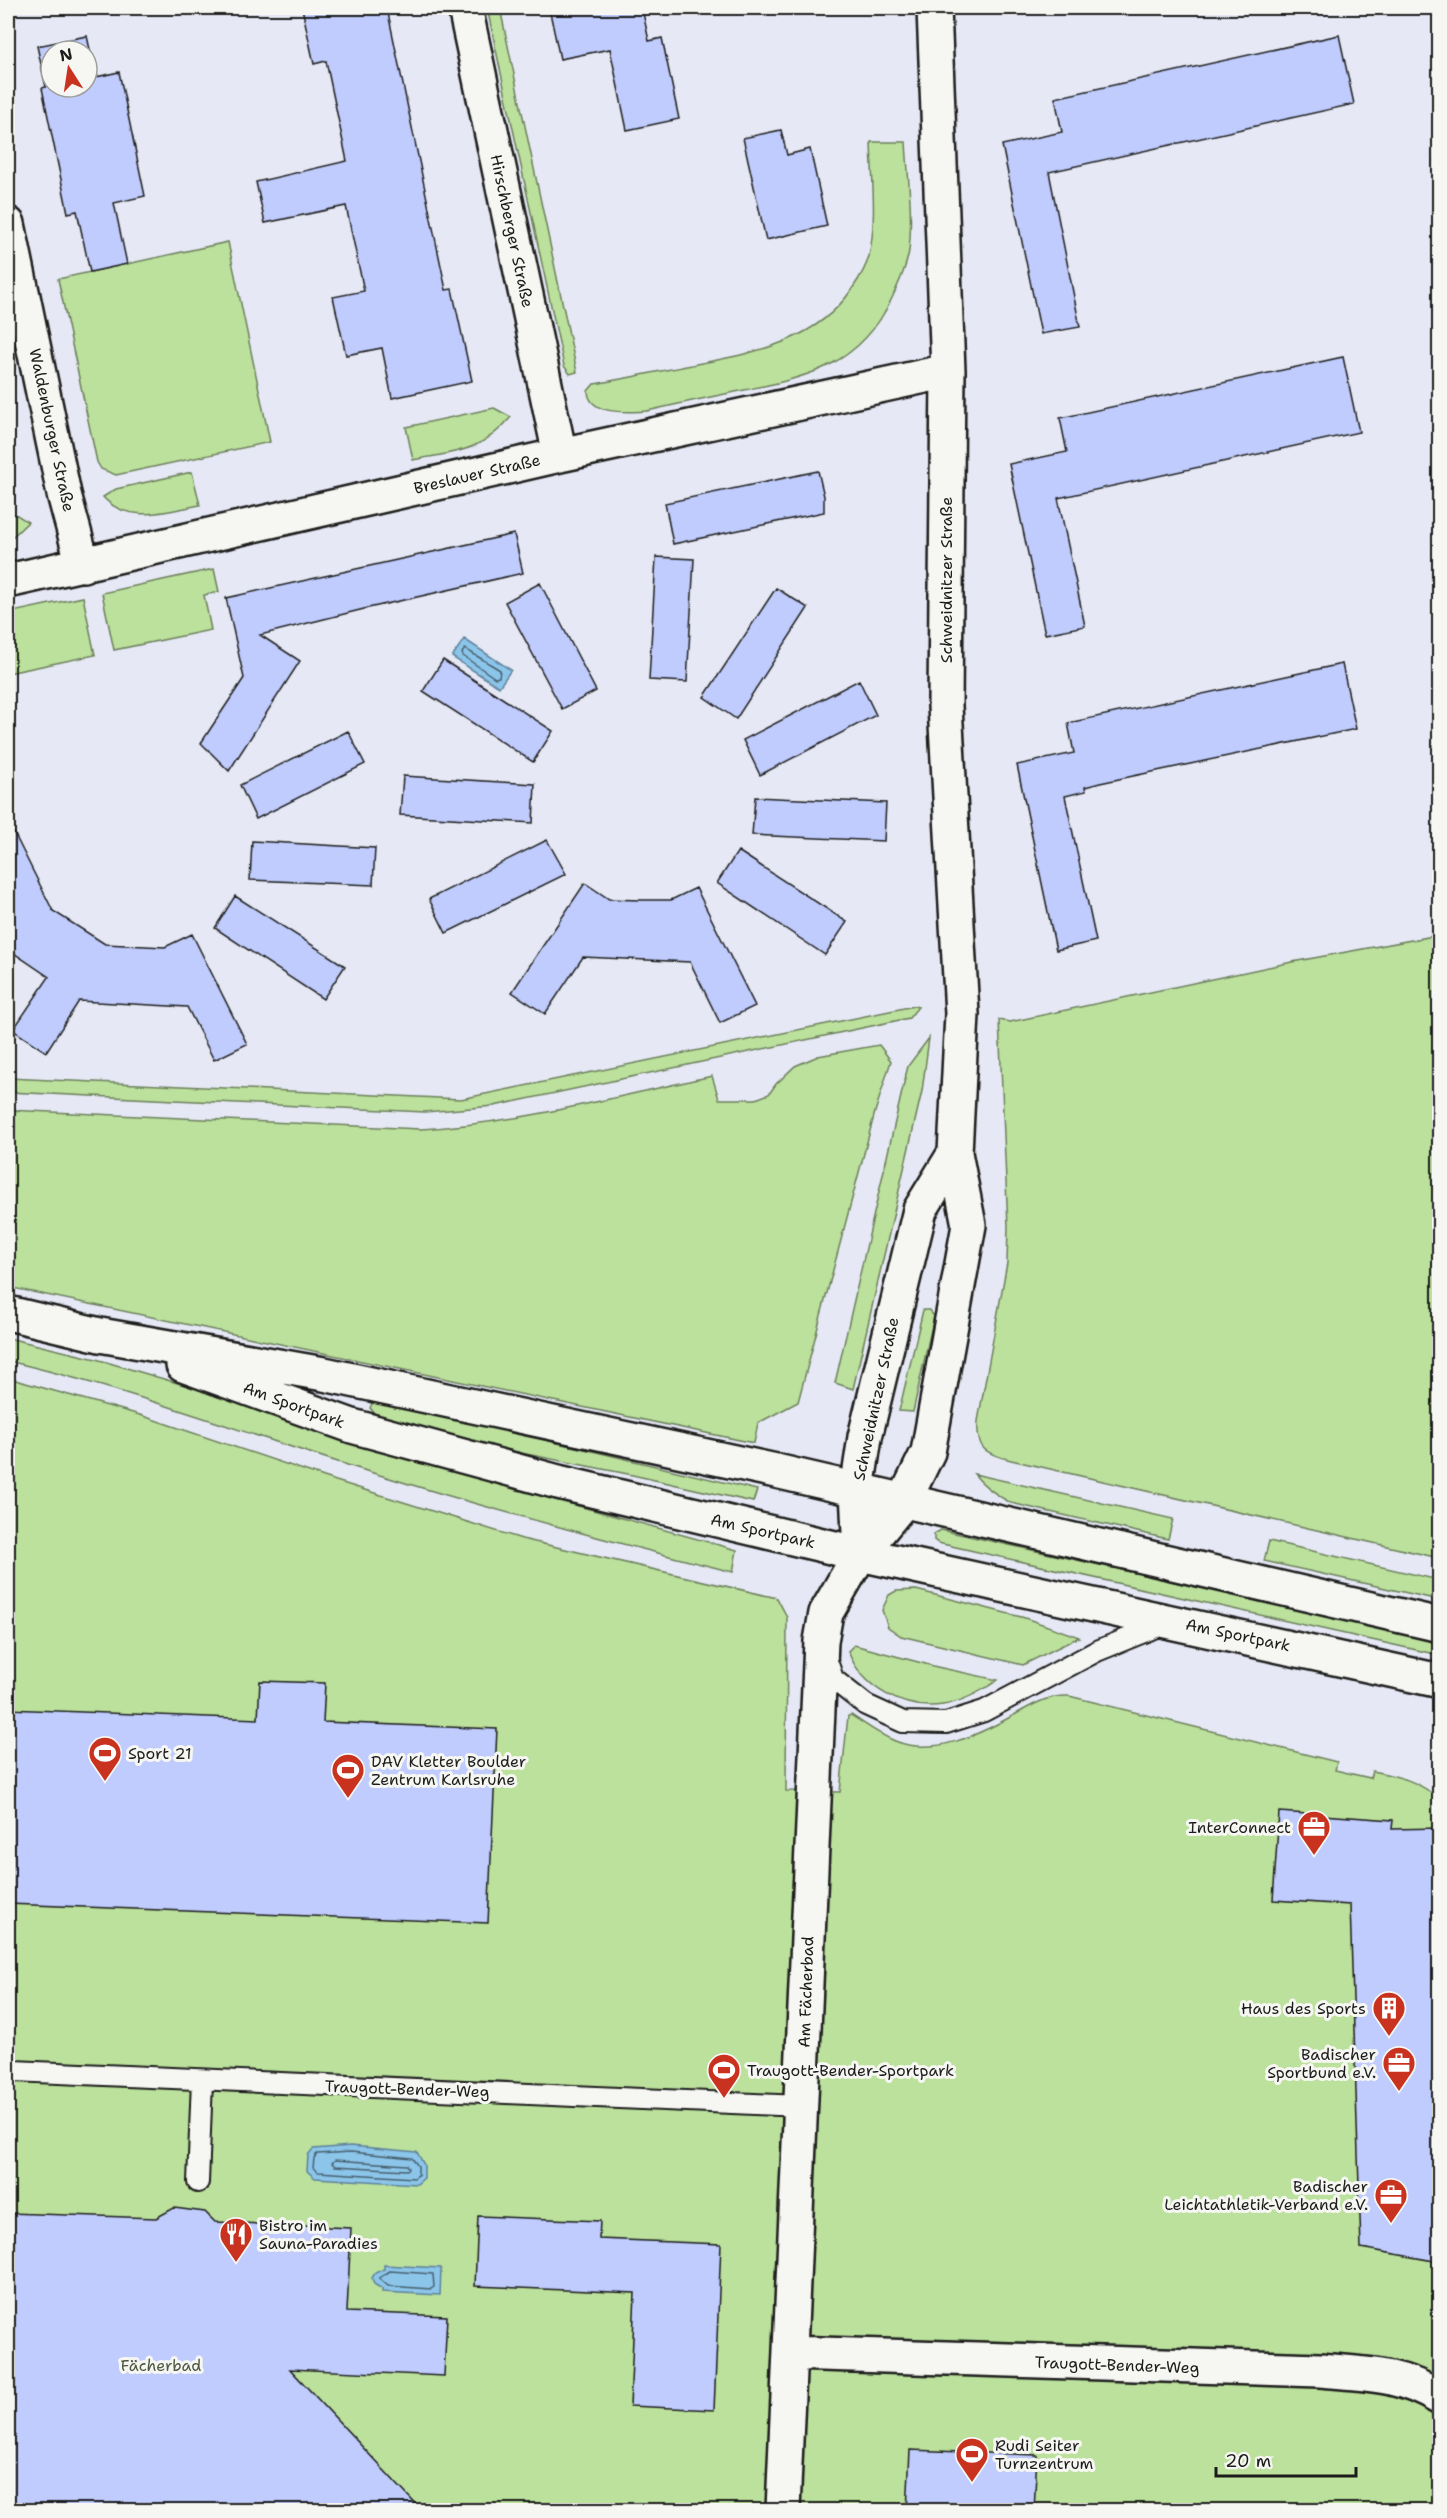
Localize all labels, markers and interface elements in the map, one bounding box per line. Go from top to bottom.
north arrow [39,39,99,99]
text: N [58,43,74,66]
street label: Hirschberger Straße [486,153,538,309]
street label: Waldenburger Straße [24,346,80,514]
street label: Breslauer Straße [412,449,542,499]
street label: Schweidnitzer Straße [936,497,957,663]
street label: Schweidnitzer Straße [848,1315,904,1483]
street label: Am Sportpark [240,1377,348,1433]
street label: Am Sportpark [709,1509,817,1553]
street label: Am Sportpark [1184,1614,1292,1656]
sports icon: Sport 21 [87,1735,123,1782]
place label: Sport 21 [128,1743,192,1764]
place label: DAV Kletter Boulder Zentrum Karlsruhe [371,1751,526,1790]
sports icon: DAV Kletter Boulder Zentrum Karlsruhe [330,1752,366,1799]
office icon: InterConnect [1296,1809,1332,1856]
place label: InterConnect [1188,1817,1291,1838]
street label: Am Fächerbad [794,1936,818,2048]
building icon: Haus des Sports [1371,1990,1407,2037]
place label: Haus des Sports [1241,1998,1366,2019]
place label: Badischer Sportbund e.V. [1267,2044,1376,2083]
office icon: Badischer Sportbund e.V. [1381,2045,1417,2092]
sports icon: Traugott-Bender-Sportpark [706,2052,742,2099]
place label: Traugott-Bender-Sportpark [747,2060,954,2081]
street label: Traugott-Bender-Weg [324,2076,490,2102]
place label: Badischer Leichtathletik-Verband e.V. [1164,2176,1368,2215]
office icon: Badischer Leichtathletik-Verband e.V. [1373,2177,1409,2224]
place label: Bistro im Sauna-Paradies [259,2215,378,2254]
restaurant icon: Bistro im Sauna-Paradies [218,2216,254,2263]
street label: Traugott-Bender-Weg [1034,2352,1200,2378]
park label: Fächerbad [121,2355,201,2376]
place label: Rudi Seiter Turnzentrum [995,2435,1094,2474]
sports icon: Rudi Seiter Turnzentrum [954,2436,990,2483]
scale bar [1216,2440,1356,2478]
text: 20 m [1225,2449,1271,2473]

